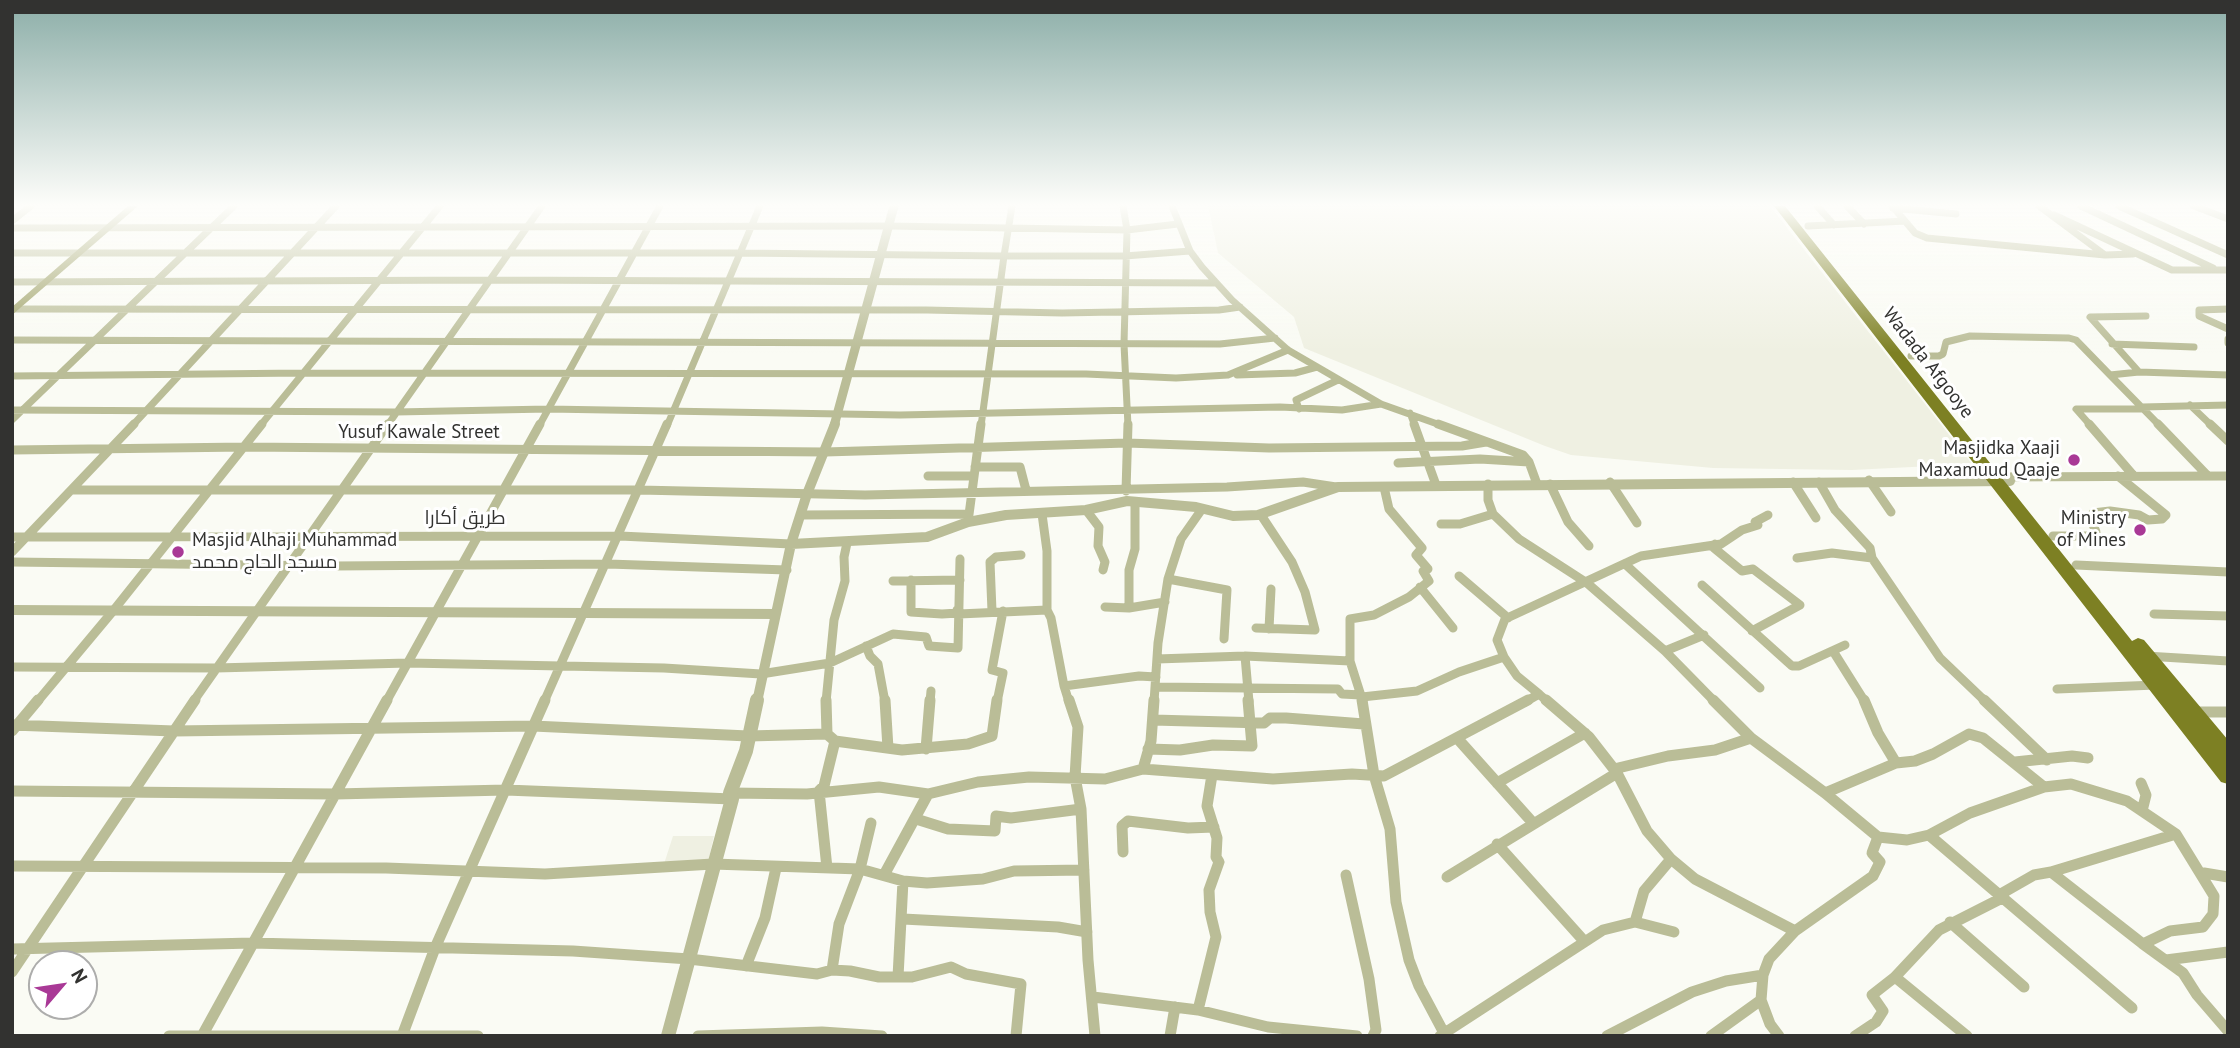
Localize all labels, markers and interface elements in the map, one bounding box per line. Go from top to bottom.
street label: Wadada Afgooye [1878,303,1978,423]
street label: Yusuf Kawale Street [338,422,500,444]
place label: Masjidka Xaaji Maxamuud Qaaje [1919,438,2060,482]
marker: Masjidka Xaaji Maxamuud Qaaje [2066,452,2082,468]
street label: طريق أكارا [424,508,506,530]
place label: Ministry of Mines [2057,508,2126,552]
marker: Ministry of Mines [2132,522,2148,538]
place label: Masjid Alhaji Muhammad مسجد الحاج محمد [192,530,397,574]
marker: Masjid Alhaji Muhammad مسجد الحاج محمد [170,544,186,560]
north arrow [28,950,98,1020]
text: N [66,965,93,987]

